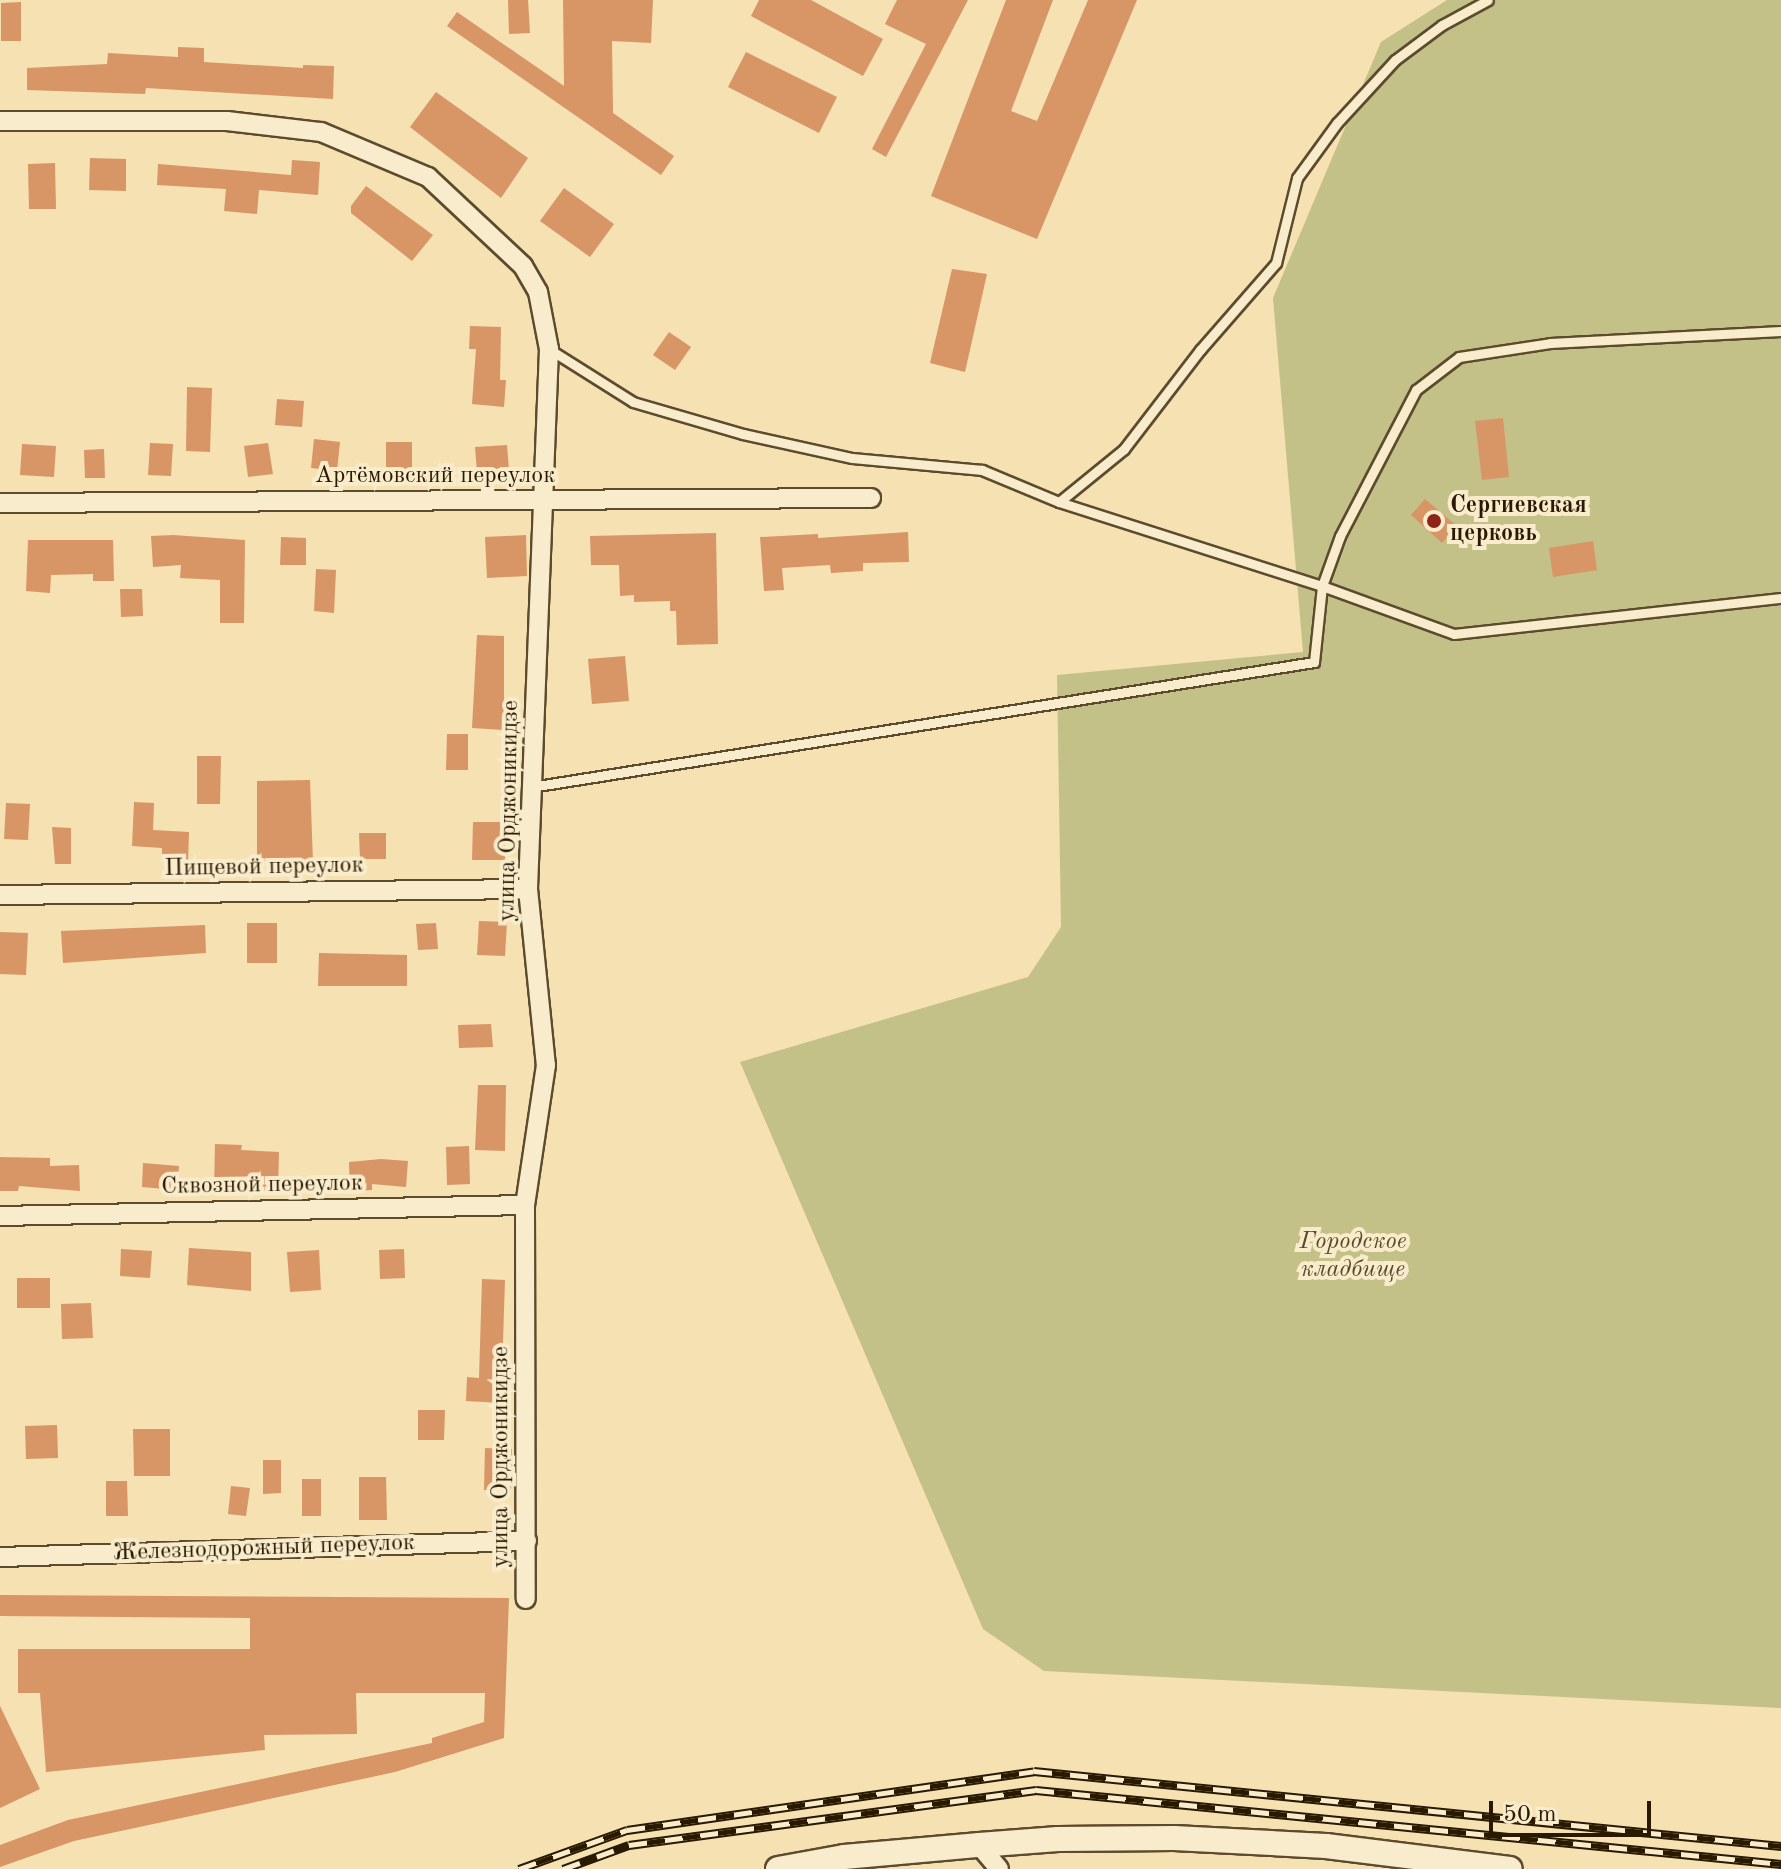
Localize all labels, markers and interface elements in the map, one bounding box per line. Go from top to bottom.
street label: Артёмовский переулок [315,463,555,491]
place label: Сергиевская церковь [1450,493,1587,549]
marker: Сергиевская церковь [1425,512,1443,530]
street label: улица Орджоникидзе [494,700,526,922]
street label: Пищевой переулок [164,852,364,884]
street label: Сквозной переулок [161,1170,363,1202]
park label: Городское кладбище [1300,1229,1406,1285]
street label: улица Орджоникидзе [488,1346,516,1568]
street label: Железнодорожный переулок [113,1529,415,1569]
scale bar [1493,1785,1655,1835]
text: 50 m [1503,1803,1557,1827]

